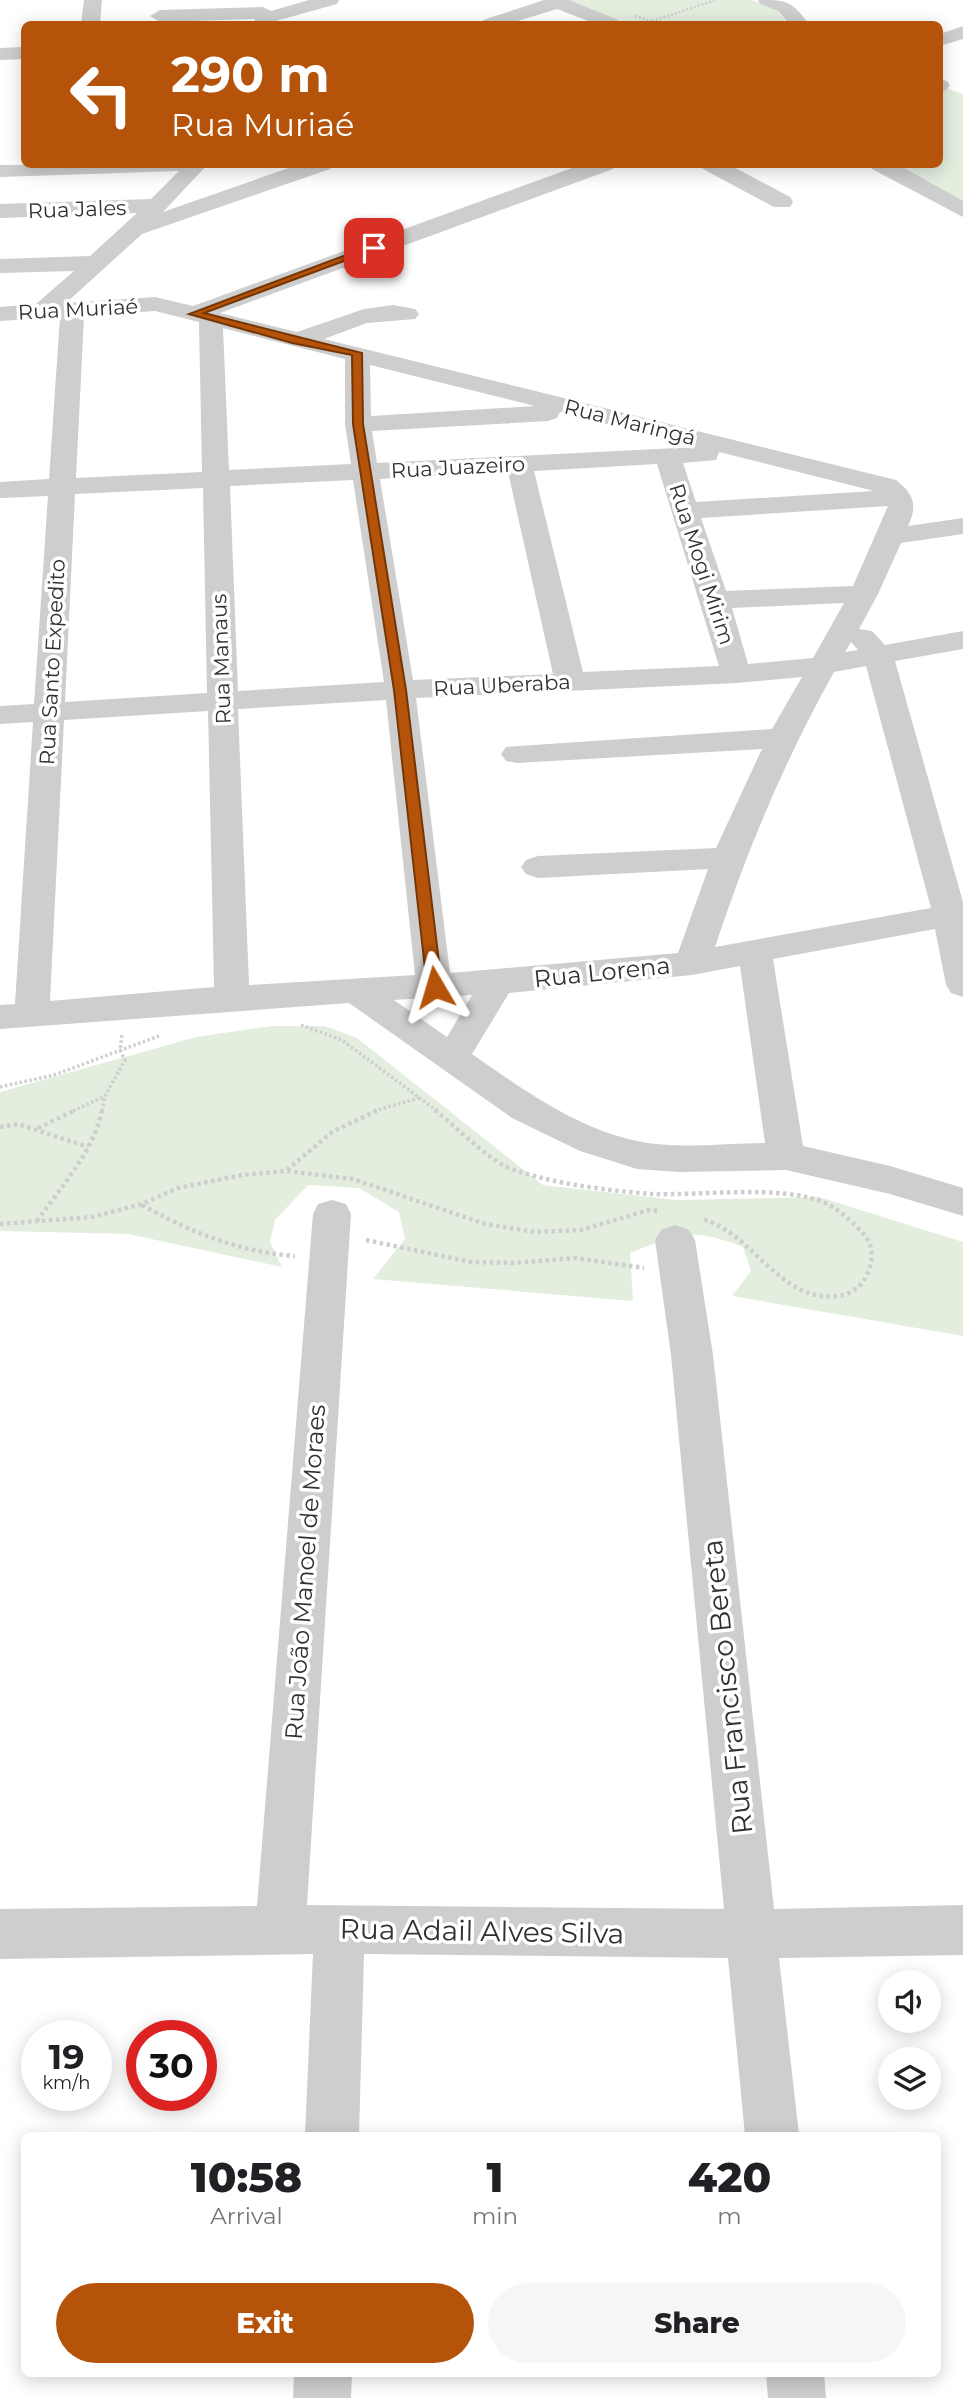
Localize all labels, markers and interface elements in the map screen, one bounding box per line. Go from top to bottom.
text: 290 m [171,45,330,104]
icon: left [56,49,147,140]
text: Rua Muriaé [171,105,354,144]
street label: Rua Jales [27,195,127,223]
pin [344,218,404,278]
icon: arrive [355,229,393,267]
street label: Rua Muriaé [17,293,139,325]
street label: Rua Maringá [562,394,698,450]
street label: Rua Juazeiro [390,451,526,483]
street label: Rua Mogi Mirim [664,480,740,648]
street label: Rua Santo Expedito [34,558,70,766]
street label: Rua Manaus [206,593,236,725]
street label: Rua Uberaba [433,669,571,701]
position arrow [398,950,472,1024]
street label: Rua Lorena [532,950,672,994]
street label: Rua João Manoel de Moraes [279,1403,331,1741]
street label: Rua Francisco Bereta [695,1538,759,1836]
street label: Rua Adail Alves Silva [339,1912,625,1950]
map controls [878,1970,941,2110]
button: sound [878,1970,941,2033]
speed limit sign: 30 [126,2020,217,2111]
text: 19 [48,2035,85,2078]
button: layers [878,2047,941,2110]
text: km/h [42,2072,91,2094]
text: 10:58 [191,2151,302,2203]
text: 1 [486,2151,503,2203]
text: 420 [688,2151,771,2203]
text: Arrival [210,2202,283,2230]
text: min [472,2202,518,2230]
text: m [717,2202,742,2230]
button: Exit [56,2283,474,2363]
button: Share [488,2283,906,2363]

